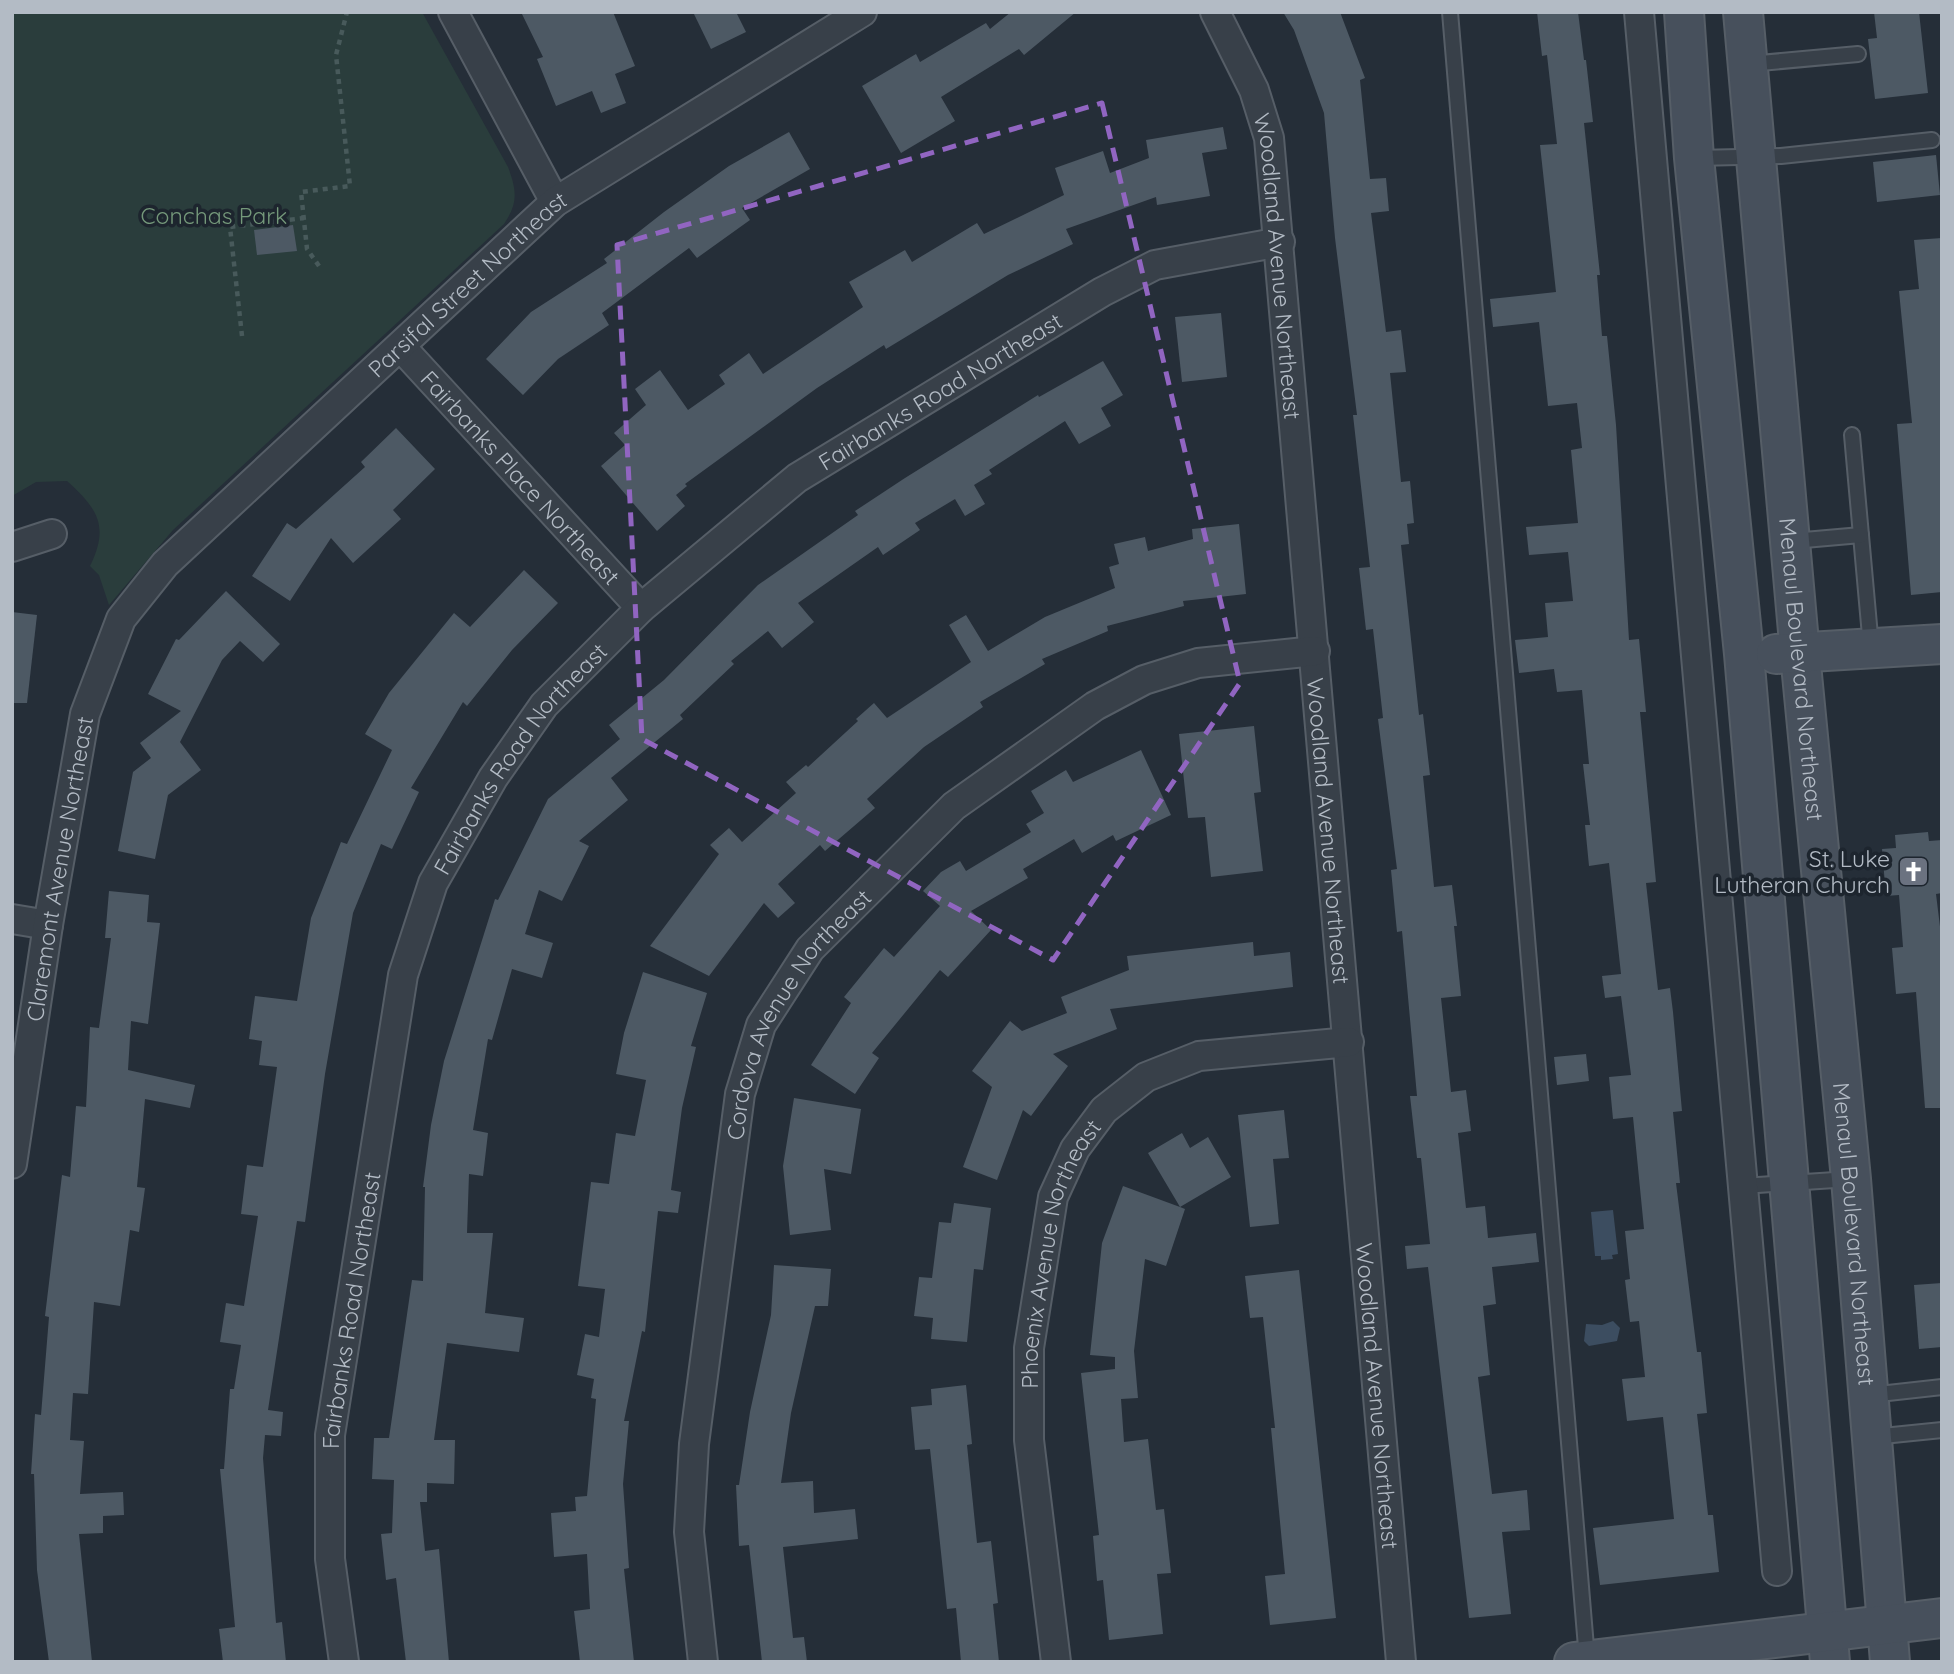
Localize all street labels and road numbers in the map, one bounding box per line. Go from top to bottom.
street label: Woodland Avenue Northeast [1248,110,1308,421]
street label: Parsifal Street Northeast [361,184,572,383]
street label: Fairbanks Road Northeast [813,305,1067,476]
street label: Fairbanks Place Northeast [415,364,627,591]
street label: Menaul Boulevard Northeast [1773,517,1831,822]
street label: Fairbanks Road Northeast [427,636,613,879]
street label: Woodland Avenue Northeast [1301,676,1357,986]
street label: Claremont Avenue Northeast [19,714,99,1023]
street label: Cordova Avenue Northeast [720,882,877,1142]
street label: Menaul Boulevard Northeast [1827,1081,1882,1387]
street label: Phoenix Avenue Northeast [1015,1113,1107,1389]
street label: Fairbanks Road Northeast [315,1170,386,1449]
street label: Woodland Avenue Northeast [1350,1241,1406,1550]

